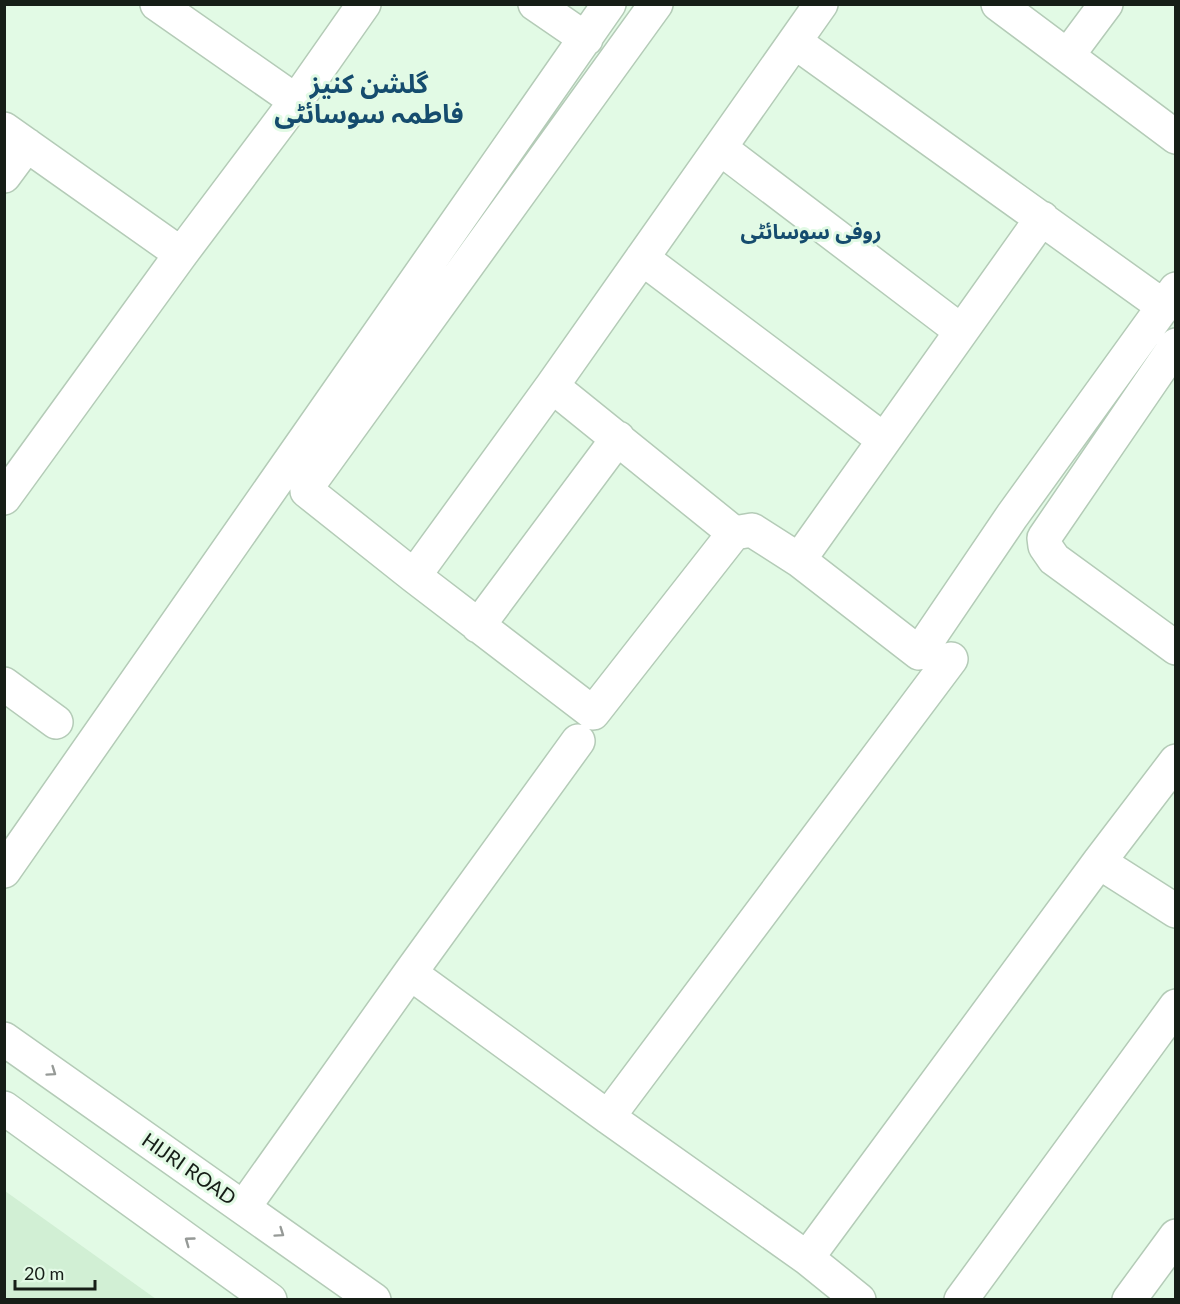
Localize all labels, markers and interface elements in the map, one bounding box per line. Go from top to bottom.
district label: گلشن کنیز فاطمہ سوسائٹی [274,67,464,129]
district label: روفی سوسائٹی [740,218,882,244]
one-way arrow [46,1065,57,1076]
street label: HIJRI ROAD [138,1127,241,1209]
one-way arrow [274,1226,285,1237]
one-way arrow [184,1237,195,1248]
scale bar [15,1253,94,1291]
text: 20 m [24,1262,64,1284]

